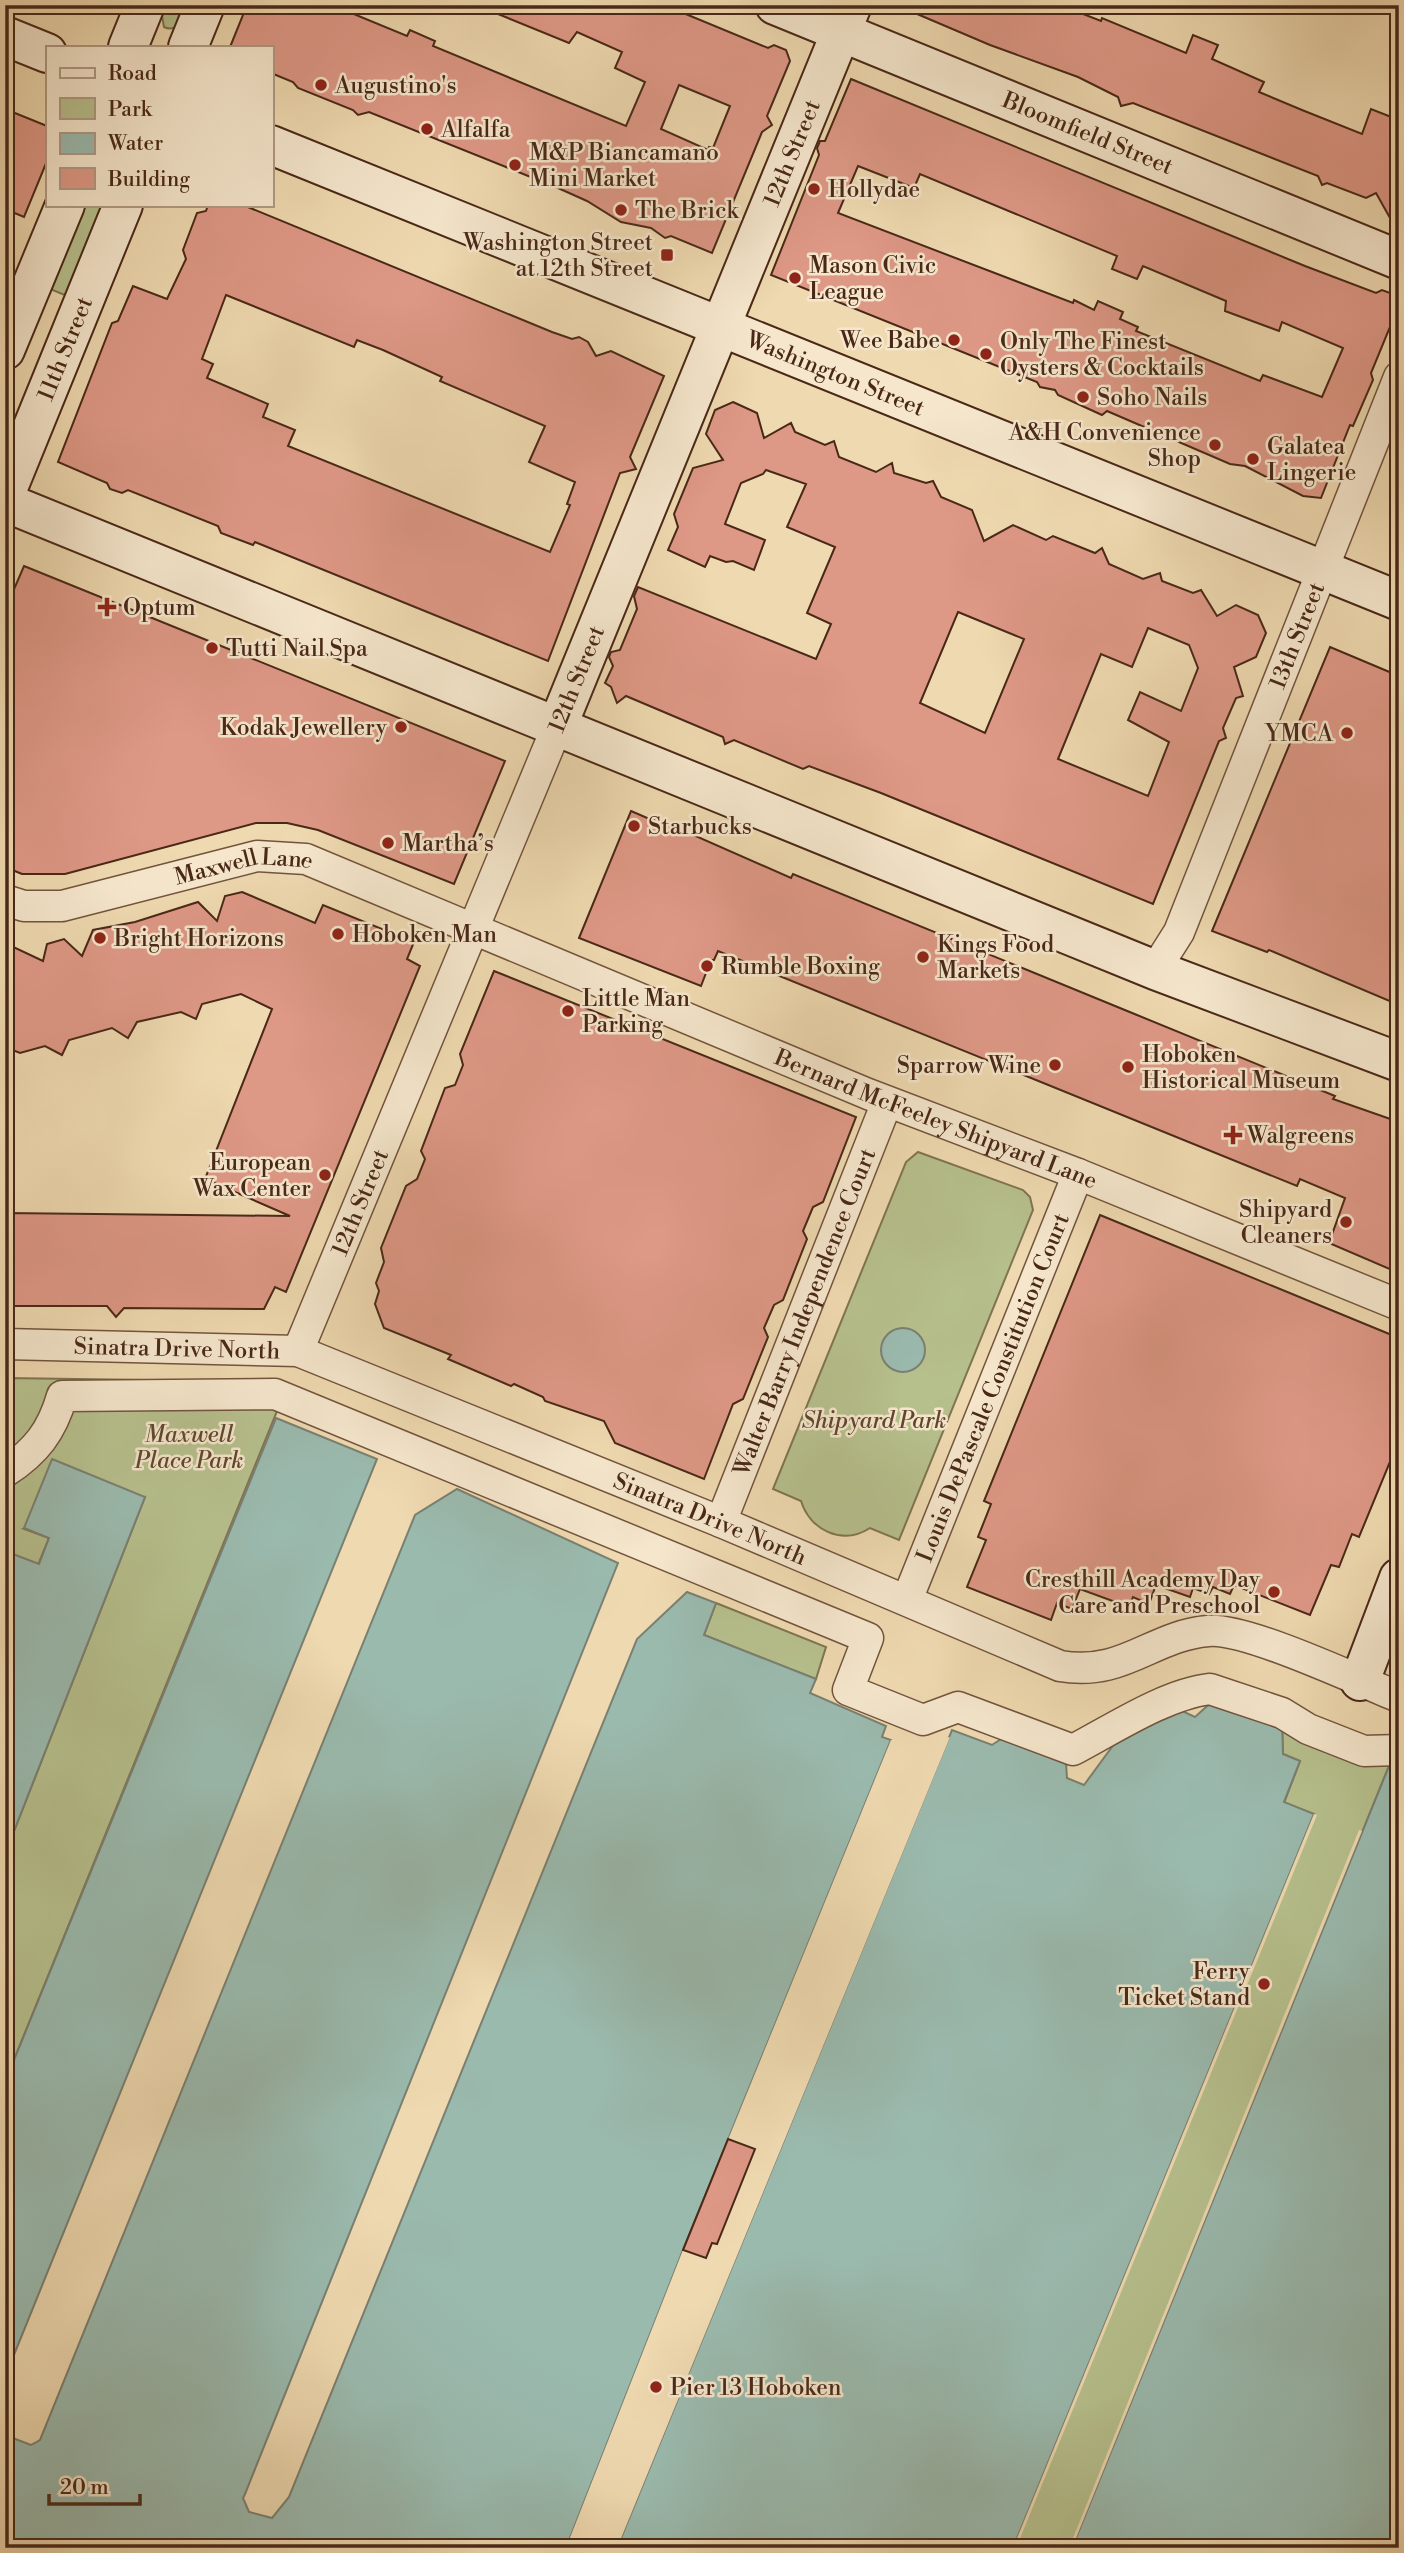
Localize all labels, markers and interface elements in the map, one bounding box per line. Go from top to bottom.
legend [46,46,273,206]
text: Road [108,61,157,87]
place label: Augustino's [334,72,457,100]
marker: Augustino's [313,77,329,93]
street label: Bloomfield Street [997,86,1177,181]
street label: 12th Street [758,96,827,211]
text: Park [108,97,153,123]
place label: Alfalfa [440,116,511,144]
marker: Alfalfa [419,121,435,137]
text: Water [107,131,163,157]
place label: M&P Biancamano Mini Market [529,139,719,193]
marker: M&P Biancamano Mini Market [507,157,523,173]
text: Building [107,167,190,193]
place label: Hollydae [828,176,920,204]
marker: Hollydae [806,181,822,197]
place label: The Brick [635,197,740,225]
marker: The Brick [613,202,629,218]
place label: Washington Street at 12th Street [462,229,653,283]
marker: Washington Street at 12th Street [659,247,675,263]
place label: Mason Civic League [809,252,936,306]
marker: Mason Civic League [787,270,803,286]
street label: 11th Street [32,293,99,405]
street label: Washington Street [741,325,928,423]
place label: Wee Babe [839,327,940,355]
place label: Only The Finest Oysters & Cocktails [1000,328,1204,382]
marker: Wee Babe [946,332,962,348]
marker: Only The Finest Oysters & Cocktails [978,346,994,362]
place label: Soho Nails [1097,384,1207,412]
marker: Soho Nails [1075,389,1091,405]
place label: A&H Convenience Shop [1008,419,1201,473]
place label: Galatea Lingerie [1267,433,1356,487]
marker: A&H Convenience Shop [1207,437,1223,453]
marker: Galatea Lingerie [1245,451,1261,467]
street label: 13th Street [1264,579,1331,693]
place label: Optum [123,594,196,622]
marker: Optum [97,597,117,617]
street label: 12th Street [543,622,611,737]
place label: Tutti Nail Spa [226,635,368,663]
marker: Tutti Nail Spa [204,640,220,656]
place label: Kodak Jewellery [220,714,388,742]
marker: Kodak Jewellery [393,719,409,735]
place label: YMCA [1264,720,1334,748]
marker: YMCA [1339,725,1355,741]
place label: Starbucks [648,813,752,841]
marker: Starbucks [626,818,642,834]
place label: Martha’s [402,830,494,858]
marker: Martha’s [380,835,396,851]
street label: Maxwell Lane [171,843,318,892]
place label: Hoboken Man [352,921,497,949]
place label: Bright Horizons [113,925,284,953]
marker: Hoboken Man [330,926,346,942]
marker: Bright Horizons [92,930,108,946]
place label: Kings Food Markets [937,931,1054,985]
marker: Kings Food Markets [915,949,931,965]
place label: Rumble Boxing [721,953,880,981]
marker: Rumble Boxing [699,958,715,974]
place label: Little Man Parking [582,985,690,1039]
marker: Little Man Parking [560,1003,576,1019]
place label: Hoboken Historical Museum [1142,1041,1340,1095]
street label: Bernard McFeeley Shipyard Lane [769,1043,1101,1195]
place label: Sparrow Wine [897,1052,1041,1080]
marker: Sparrow Wine [1047,1057,1063,1073]
marker: Hoboken Historical Museum [1120,1059,1136,1075]
place label: Walgreens [1246,1122,1354,1150]
marker: Walgreens [1225,1127,1241,1143]
street label: Walter Barry Independence Court [727,1144,882,1481]
street label: 12th Street [326,1145,395,1260]
place label: European Wax Center [192,1149,311,1203]
marker: European Wax Center [317,1167,333,1183]
place label: Shipyard Cleaners [1239,1196,1332,1250]
street label: Louis DePascale Constitution Court [911,1209,1076,1566]
marker: Shipyard Cleaners [1338,1214,1354,1230]
street label: Sinatra Drive North [73,1333,281,1366]
park label: Shipyard Park [802,1407,946,1435]
park label: Maxwell Place Park [134,1421,243,1475]
street label: Sinatra Drive North [609,1467,811,1572]
place label: Cresthill Academy Day Care and Preschool [1025,1566,1261,1620]
marker: Cresthill Academy Day Care and Preschool [1266,1584,1282,1600]
place label: Ferry Ticket Stand [1118,1958,1251,2012]
marker: Ferry Ticket Stand [1256,1976,1272,1992]
place label: Pier 13 Hoboken [670,2374,842,2402]
marker: Pier 13 Hoboken [648,2379,664,2395]
scale bar [49,2462,140,2506]
text: 20 m [60,2475,109,2501]

